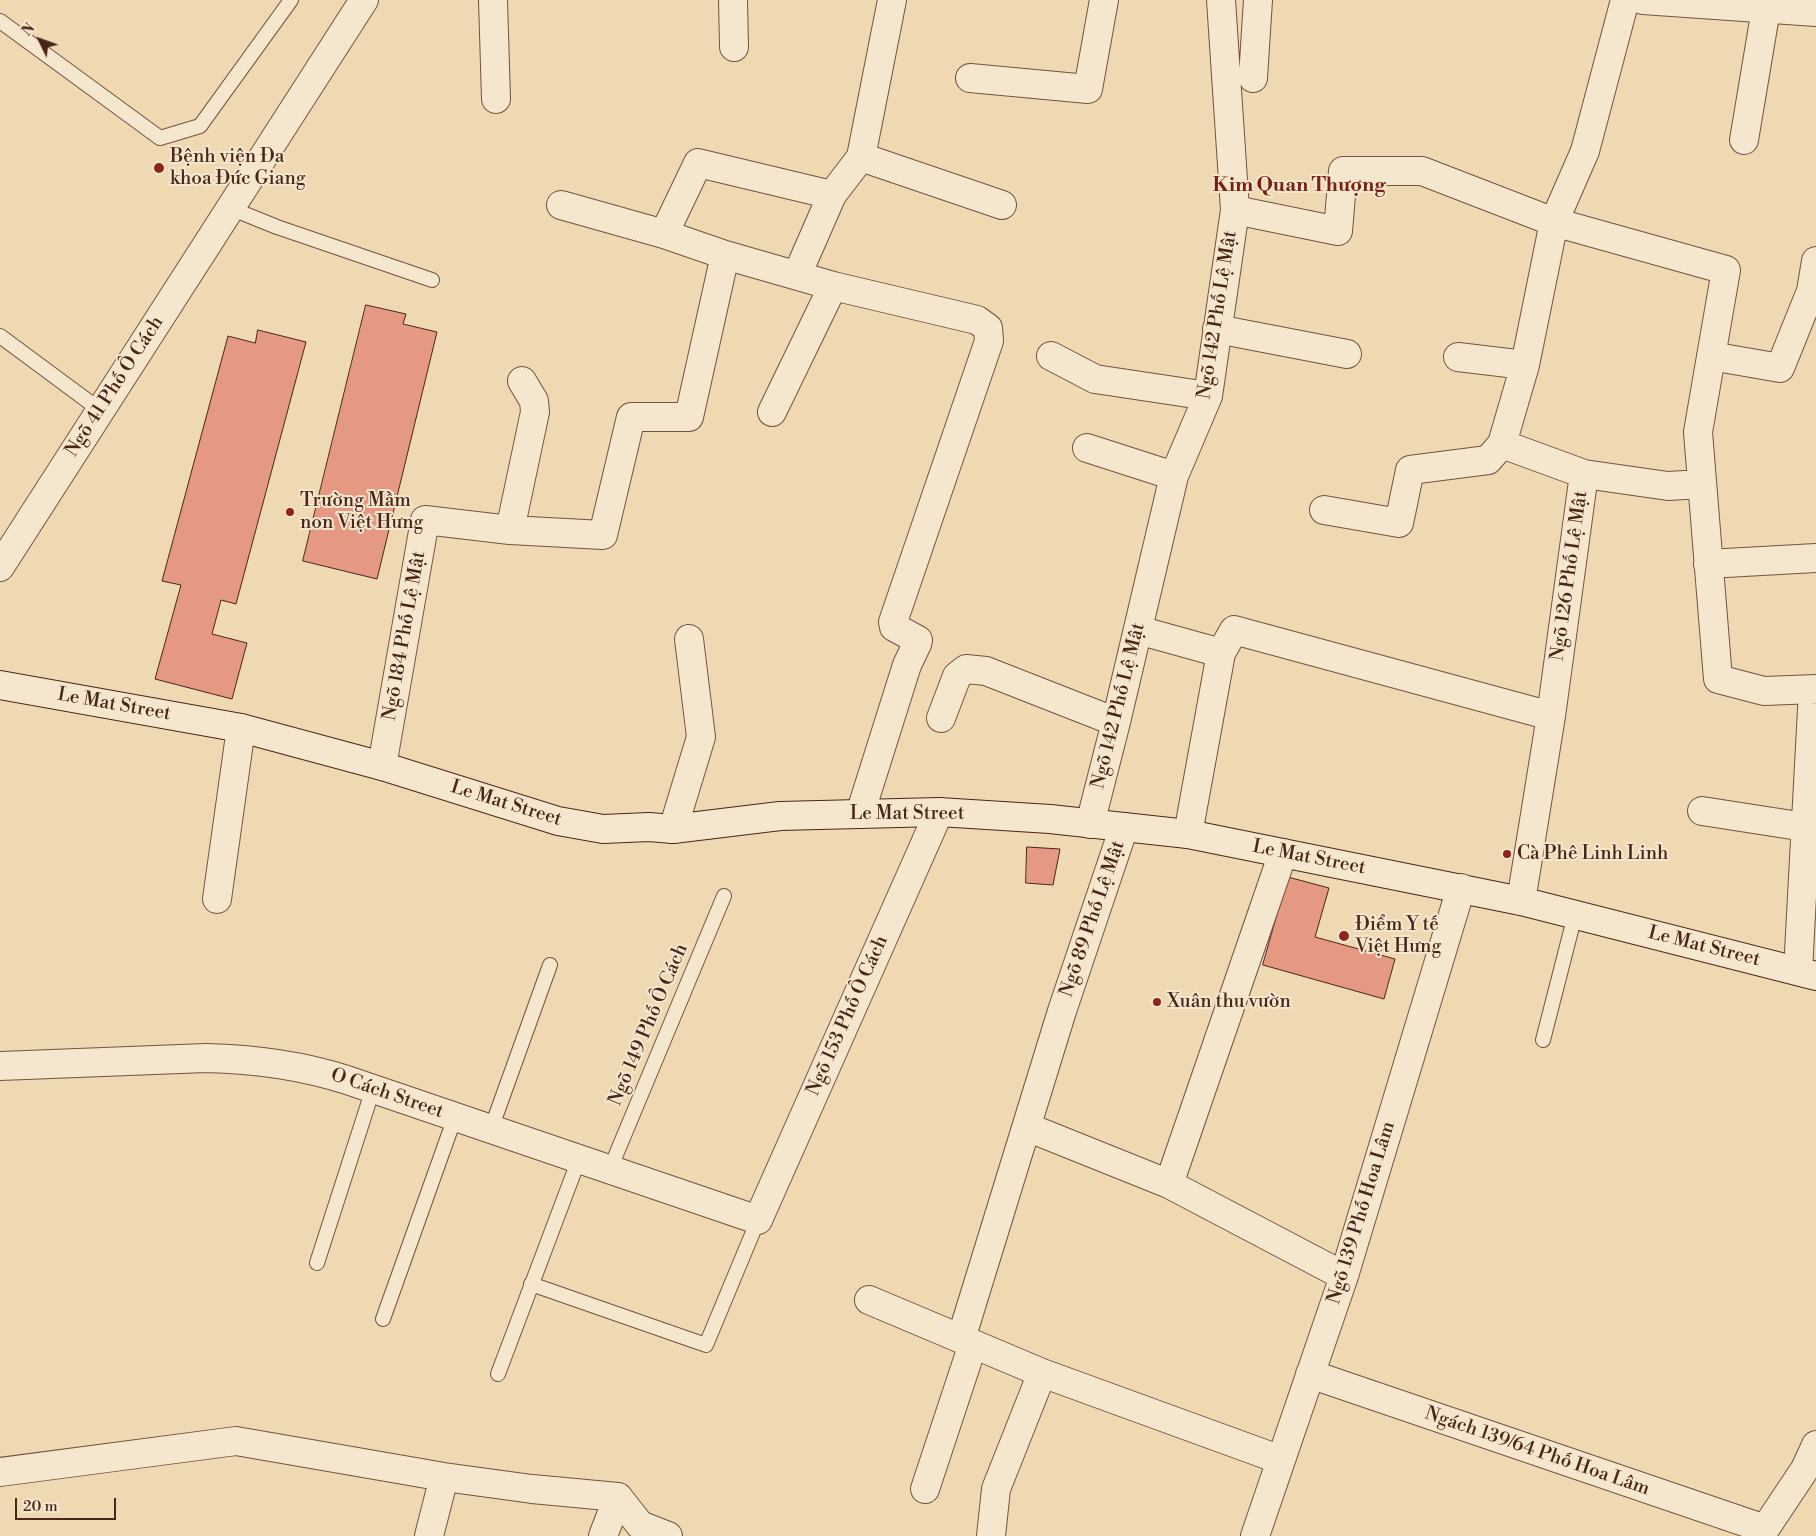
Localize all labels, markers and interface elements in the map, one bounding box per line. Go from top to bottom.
north arrow [15,15,65,65]
text: N [18,20,39,40]
place label: Bệnh viện Đa khoa Đức Giang [170,146,306,190]
marker: Bệnh viện Đa khoa Đức Giang [152,161,166,175]
district label: Kim Quan Thượng [1212,174,1386,198]
street label: Ngõ 142 Phố Lệ Mật [1193,229,1243,401]
street label: Ngõ 41 Phố Ô Cách [61,312,169,462]
street label: Ngõ 126 Phố Lệ Mật [1547,489,1593,663]
place label: Trường Mầm non Việt Hưng [300,490,423,534]
marker: Trường Mầm non Việt Hưng [284,506,296,518]
street label: Ngõ 184 Phố Lệ Mật [379,549,431,723]
street label: Ngõ 142 Phố Lệ Mật [1087,621,1151,791]
street label: Le Mat Street [56,684,172,726]
street label: Le Mat Street [448,776,564,832]
street label: Le Mat Street [850,803,964,825]
street label: Le Mat Street [1251,836,1367,880]
street label: Ngõ 89 Phố Lệ Mật [1056,838,1130,1000]
place label: Cà Phê Linh Linh [1517,843,1668,865]
marker: Cà Phê Linh Linh [1501,848,1513,860]
place label: Điểm Y tế Việt Hưng [1355,914,1441,958]
street label: Le Mat Street [1646,922,1762,972]
marker: Điểm Y tế Việt Hưng [1337,929,1351,943]
street label: Ngõ 153 Phố Ô Cách [802,932,894,1100]
street label: Ngõ 149 Phố Ô Cách [605,941,693,1109]
place label: Xuân thu vườn [1167,991,1291,1013]
marker: Xuân thu vườn [1151,996,1163,1008]
street label: O Cách Street [328,1064,446,1124]
street label: Ngõ 139 Phố Hoa Lâm [1323,1119,1401,1307]
street label: Ngách 139/64 Phố Hoa Lâm [1422,1403,1652,1501]
scale bar [18,1488,119,1520]
text: 20 m [23,1497,58,1516]

